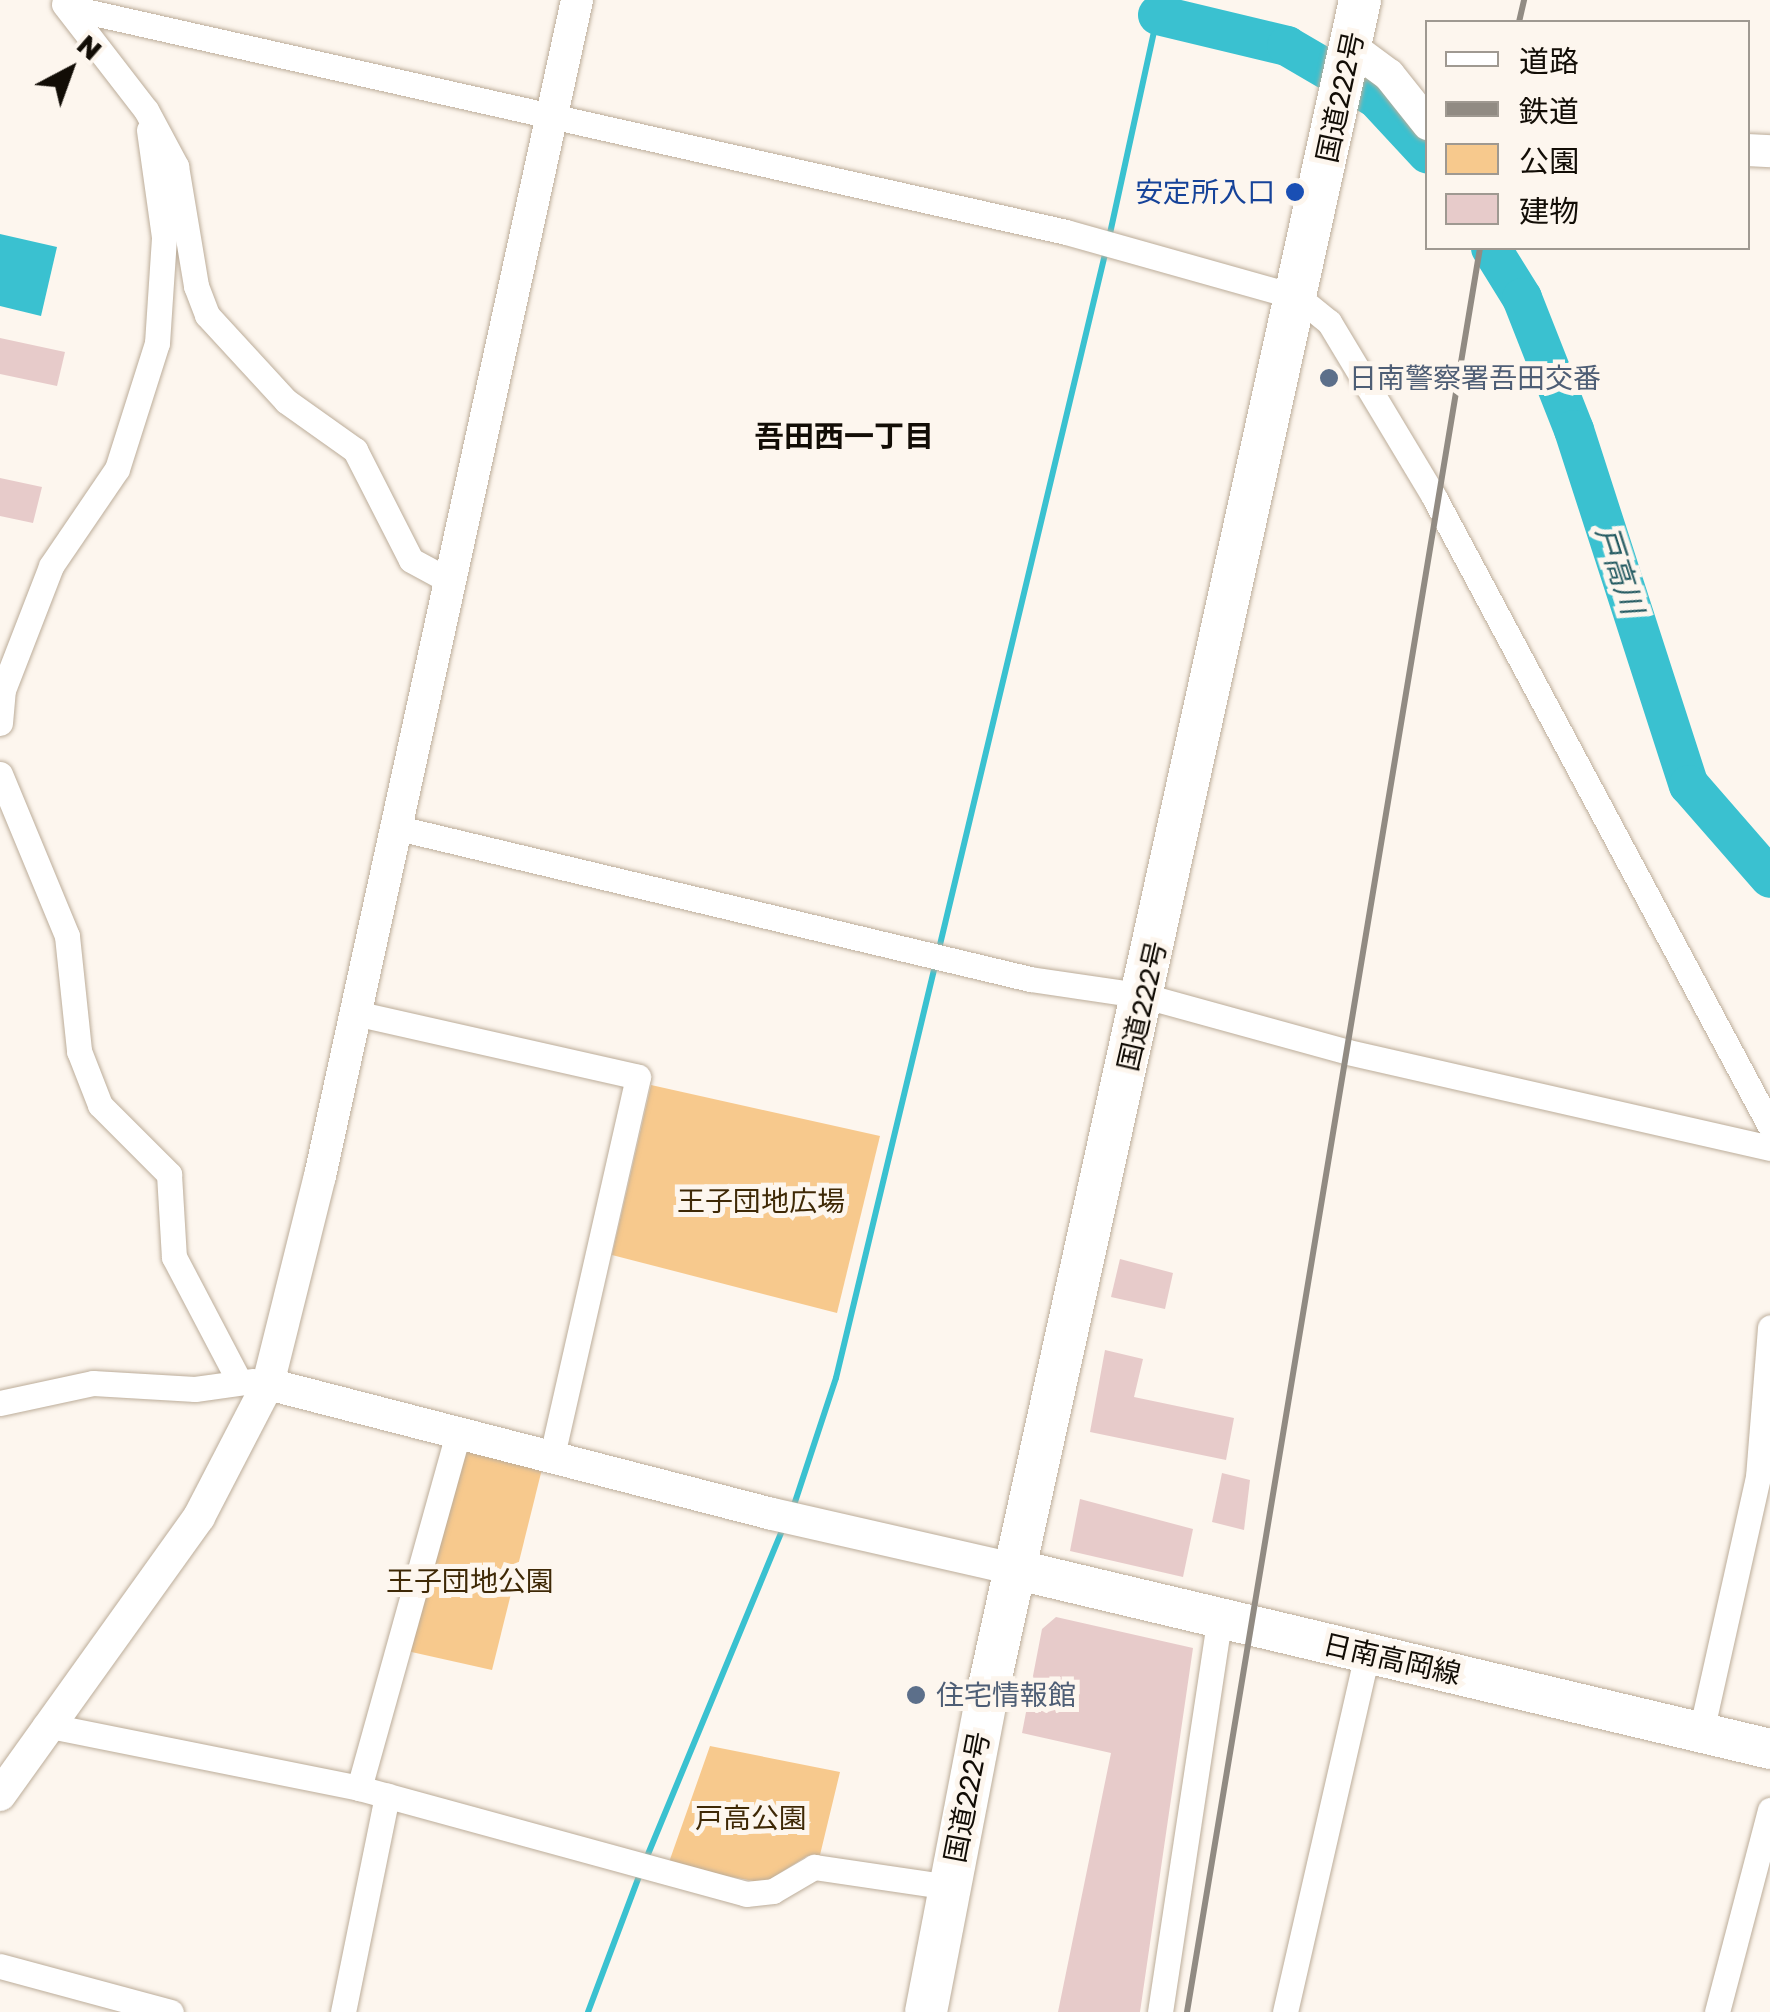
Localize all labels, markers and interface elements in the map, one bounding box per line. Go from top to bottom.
north arrow [20,20,120,120]
legend [1425,20,1750,250]
text: N [71,28,109,66]
street label: 国道222号 [1310,29,1370,165]
text: 道路 [1519,43,1579,79]
text: 鉄道 [1519,93,1579,129]
text: 公園 [1519,143,1579,179]
place label: 安定所入口 [1135,175,1275,209]
marker: 安定所入口 [1284,181,1306,203]
text: 建物 [1519,193,1579,229]
place label: 日南警察署吾田交番 [1349,361,1601,395]
marker: 日南警察署吾田交番 [1318,367,1340,389]
district label: 吾田西一丁目 [754,418,934,454]
water label: 戸高川 [1589,522,1651,618]
street label: 国道222号 [1111,938,1173,1074]
park label: 王子団地広場 [677,1184,845,1218]
park label: 王子団地公園 [386,1564,554,1598]
street label: 日南高岡線 [1320,1627,1464,1691]
place label: 住宅情報館 [936,1678,1076,1712]
marker: 住宅情報館 [905,1684,927,1706]
street label: 国道222号 [938,1729,996,1865]
park label: 戸高公園 [695,1801,807,1835]

